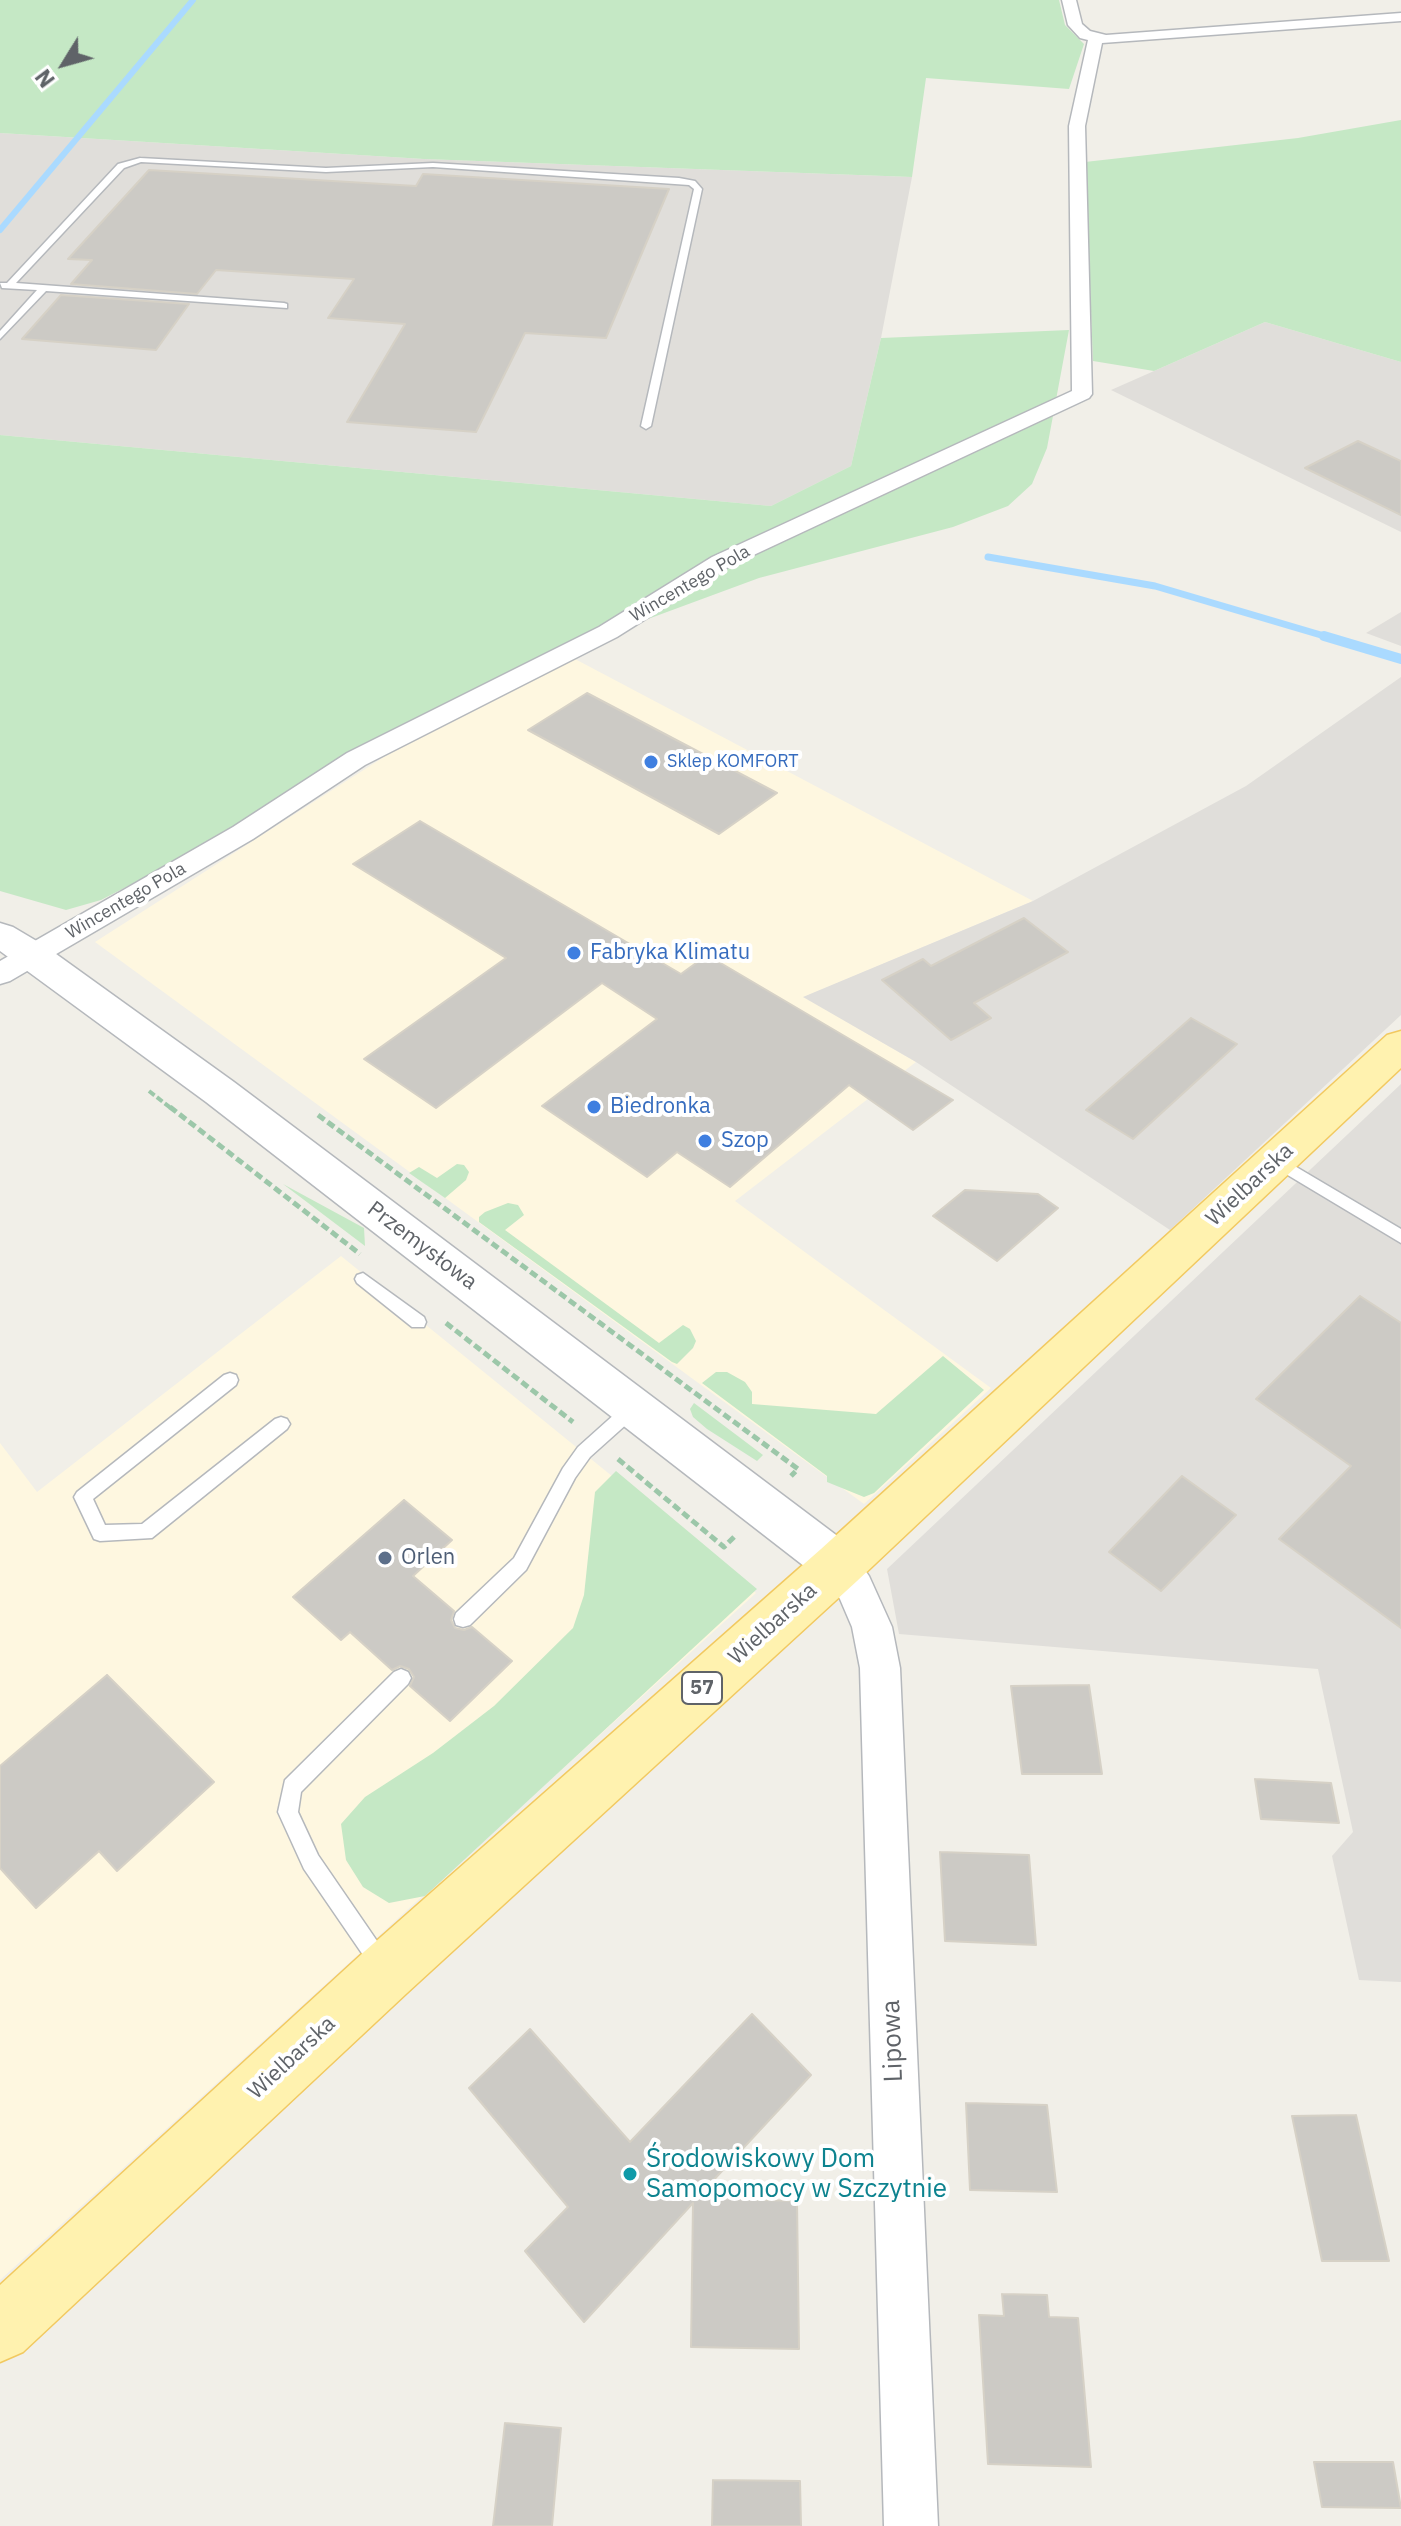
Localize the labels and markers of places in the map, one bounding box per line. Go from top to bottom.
place label: Sklep KOMFORT [667,751,799,773]
marker: Sklep KOMFORT [642,753,660,771]
place label: Fabryka Klimatu [590,940,750,966]
marker: Fabryka Klimatu [565,944,583,962]
place label: Biedronka [610,1094,711,1120]
marker: Biedronka [585,1098,603,1116]
place label: Szop [721,1128,769,1154]
marker: Szop [696,1132,714,1150]
place label: Orlen [401,1545,455,1571]
marker: Orlen [376,1549,394,1567]
place label: Środowiskowy Dom Samopomocy w Szczytnie [646,2143,947,2204]
marker: Środowiskowy Dom Samopomocy w Szczytnie [621,2165,639,2183]

